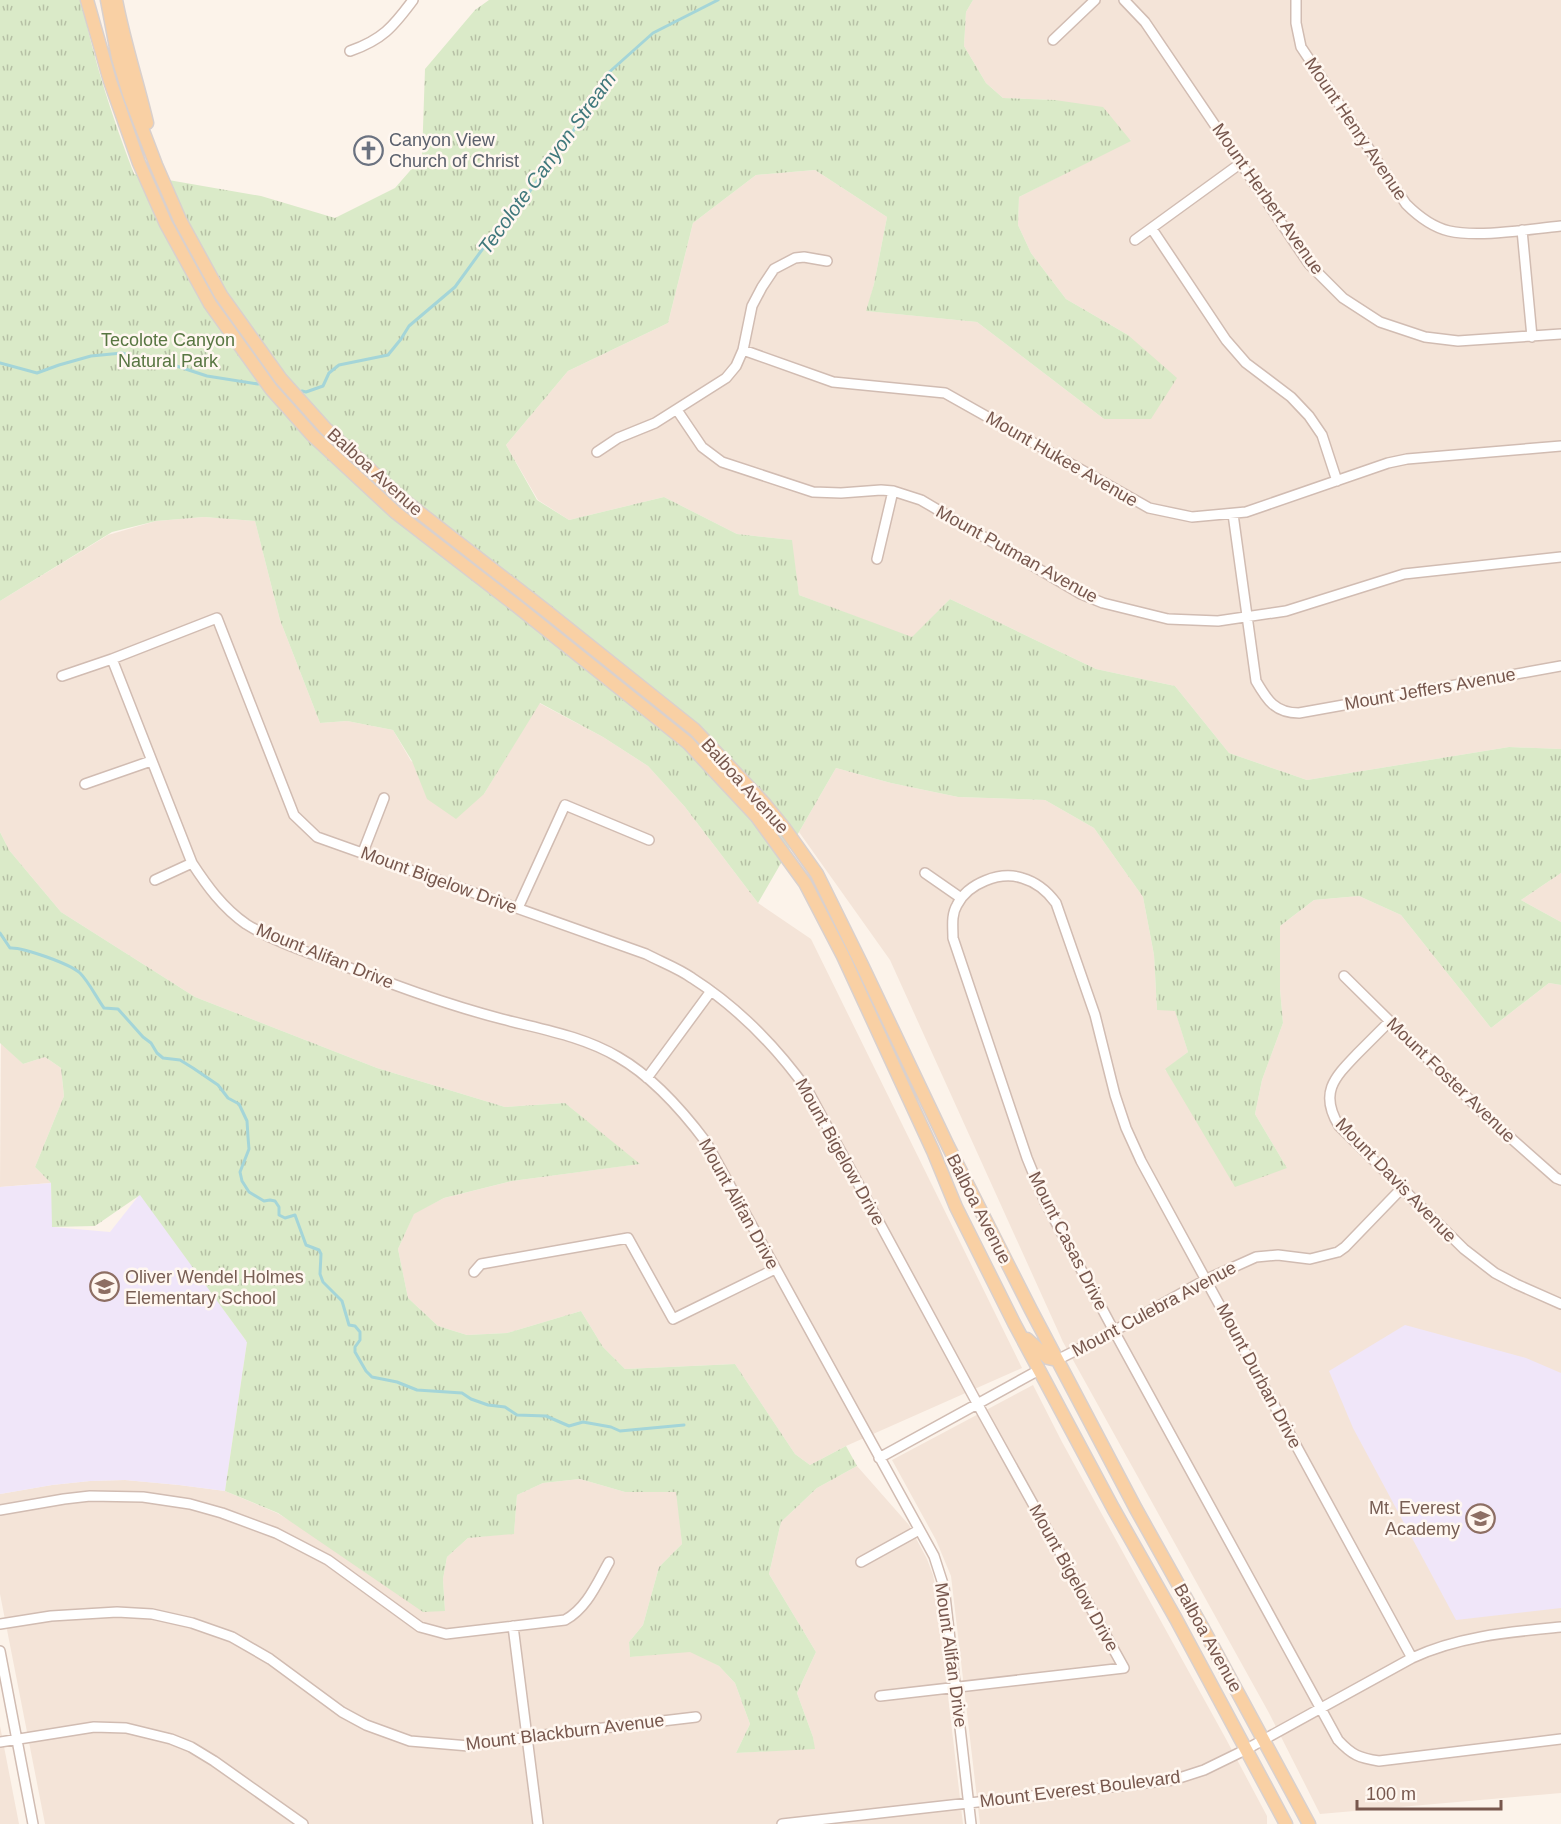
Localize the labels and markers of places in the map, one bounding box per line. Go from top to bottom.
place label: Canyon View Church of Christ [389,130,519,171]
church icon: Canyon View Church of Christ [352,134,384,166]
place label: Oliver Wendel Holmes Elementary School [125,1267,304,1308]
school or university icon: Oliver Wendel Holmes Elementary School [88,1271,120,1303]
place label: Mt. Everest Academy [1369,1498,1460,1539]
school or university icon: Mt. Everest Academy [1465,1502,1497,1534]

